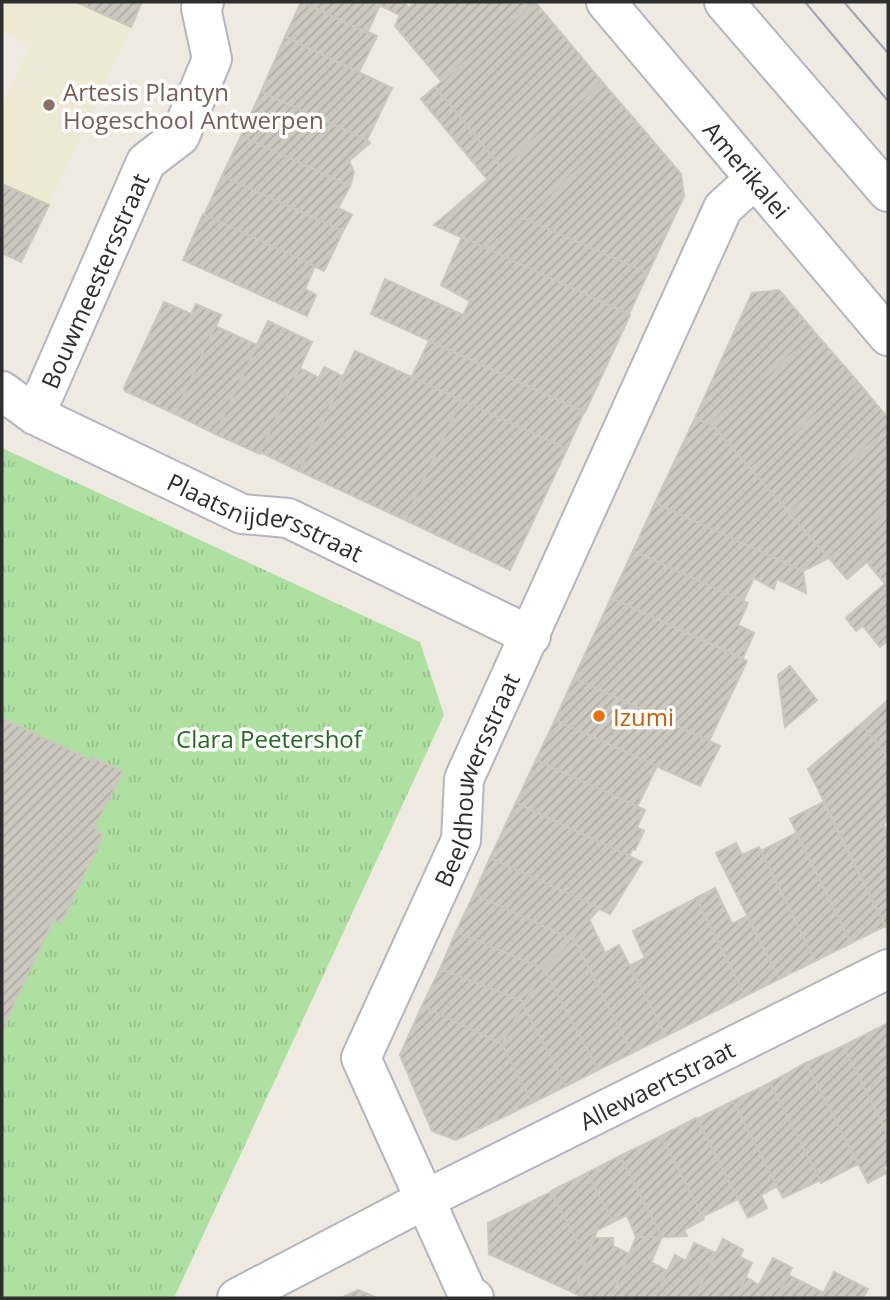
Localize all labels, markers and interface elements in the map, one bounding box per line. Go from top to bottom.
place label: Artesis Plantyn Hogeschool Antwerpen [63,75,324,136]
marker: Artesis Plantyn Hogeschool Antwerpen [41,97,57,113]
street label: Amerikalei [697,113,798,225]
street label: Bouwmeestersstraat [32,167,156,393]
street label: Plaatsnijdersstraat [162,464,369,569]
street label: Beeldhouwersstraat [425,667,527,892]
place label: Izumi [613,700,674,733]
marker: Izumi [591,708,607,724]
park label: Clara Peetershof [176,722,364,755]
street label: Allewaertstraat [573,1032,740,1137]

